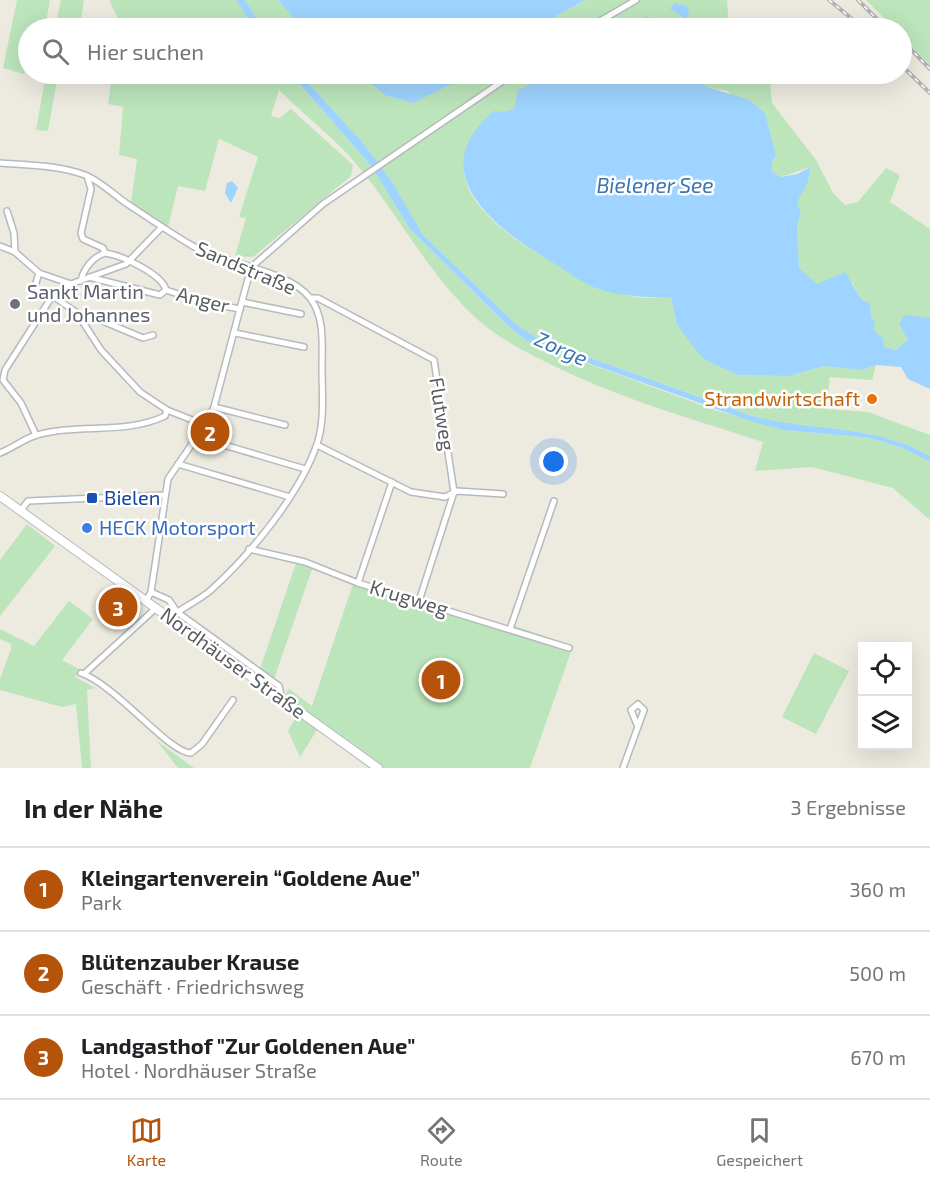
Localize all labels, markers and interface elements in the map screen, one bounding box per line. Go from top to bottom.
search box [18,18,912,84]
icon: search [39,35,72,68]
text: Hier suchen [87,38,204,64]
water label: Bielener See [596,172,714,197]
street label: Sandstraße [193,235,300,299]
place label: Sankt Martin und Johannes [27,279,150,326]
street label: Anger [174,281,232,317]
marker: Sankt Martin und Johannes [8,297,22,311]
water label: Zorge [531,325,592,370]
street label: Flutweg [425,375,461,452]
place label: Strandwirtschaft [704,386,860,410]
marker: Strandwirtschaft [865,392,879,406]
pin: 2 [190,410,230,454]
your location [539,447,568,476]
place label: Bielen [104,485,160,509]
marker: Bielen [85,491,99,505]
place label: HECK Motorsport [99,515,256,539]
marker: HECK Motorsport [80,521,94,535]
street label: Krugweg [367,574,451,620]
pin: 3 [98,584,138,630]
street label: Nordhäuser Straße [156,601,311,723]
map controls [858,642,912,750]
button: locate [858,642,912,696]
pin: 1 [422,658,460,702]
button: layers [858,696,912,750]
text: In der Nähe [24,792,163,823]
text: 3 Ergebnisse [790,795,906,819]
text: Kleingartenverein “Goldene Aue” [81,864,420,890]
text: 1 [39,877,48,901]
text: 360 m [849,877,906,901]
text: Park [81,890,122,914]
text: Blütenzauber Krause [81,948,299,974]
text: 2 [38,961,49,985]
text: 500 m [849,961,906,985]
text: Geschäft · Friedrichsweg [81,974,304,998]
text: Landgasthof "Zur Goldenen Aue" [81,1032,416,1058]
text: 3 [38,1045,49,1069]
text: 670 m [850,1045,906,1069]
text: Hotel · Nordhäuser Straße [81,1058,317,1082]
tab: Karte [127,1114,166,1169]
tab: Route [420,1114,463,1169]
tab: Gespeichert [716,1114,803,1169]

